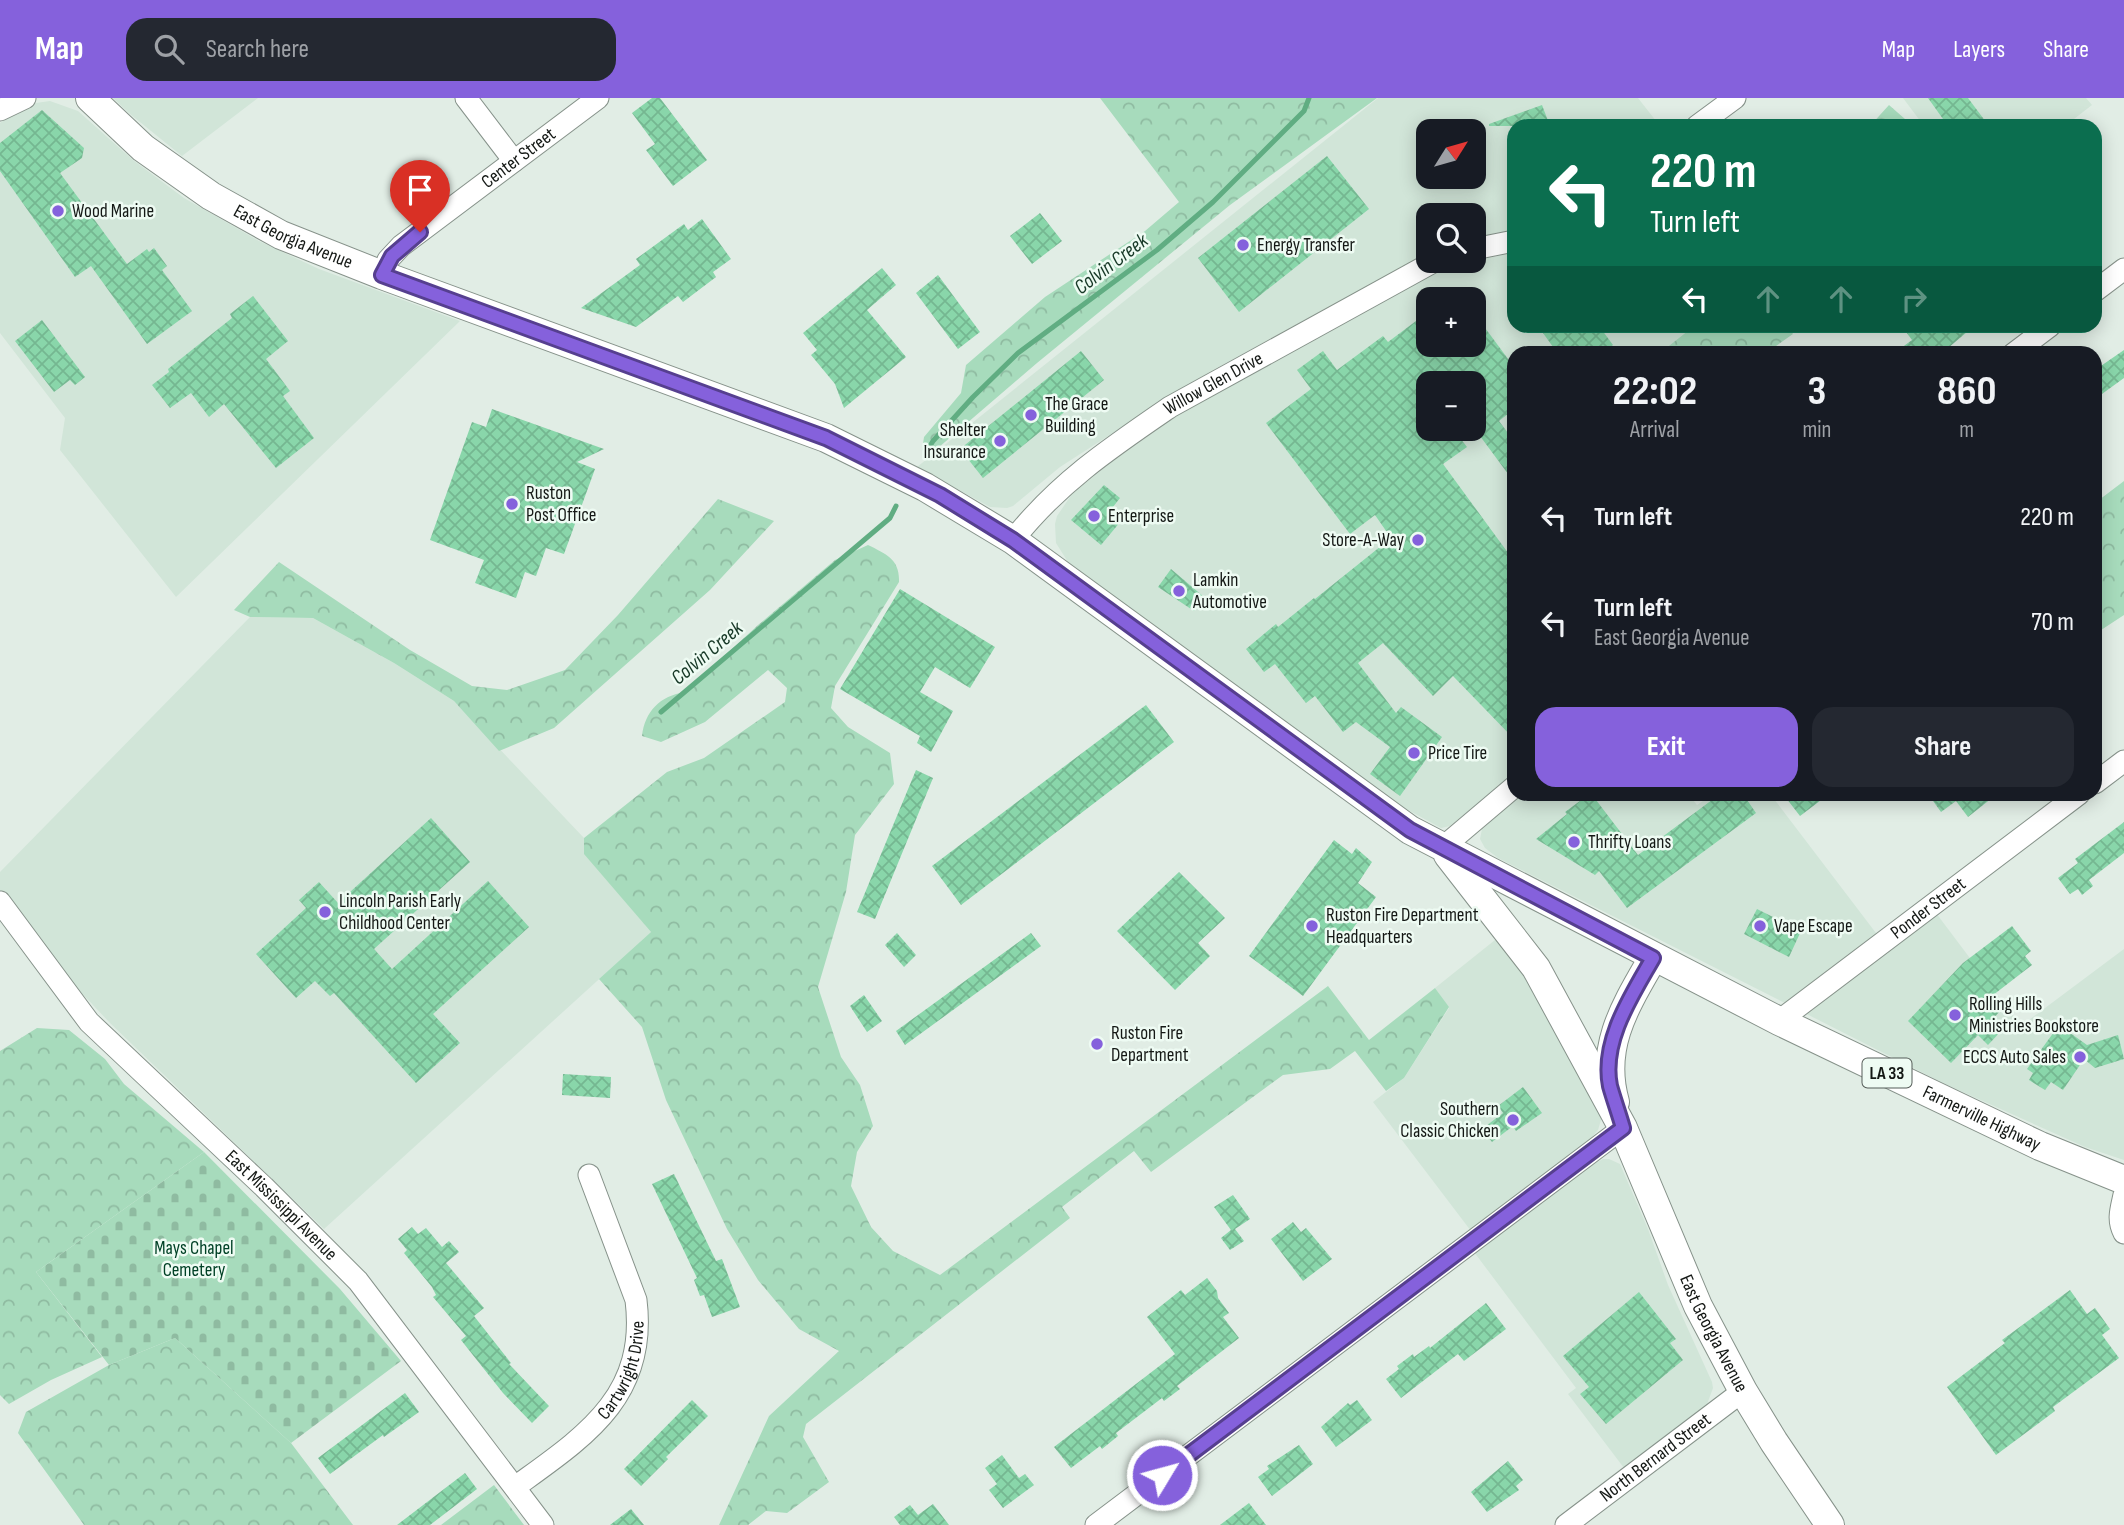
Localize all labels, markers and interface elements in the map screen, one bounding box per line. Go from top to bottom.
search box [126,18,616,81]
text: Map [35,29,84,69]
icon: search [150,30,188,68]
text: Search here [206,34,309,65]
text: Map [1882,35,1915,64]
text: Layers [1953,35,2005,64]
text: Share [2043,35,2089,64]
north arrow [1416,119,1486,189]
map controls [1416,119,1486,441]
street label: Center Street [477,122,560,193]
text: 220 m [1650,143,1756,202]
icon: left [1535,147,1626,238]
pin [390,160,450,232]
icon: arrive [401,171,439,209]
street label: East Georgia Avenue [230,199,356,274]
place label: Wood Marine [72,200,154,223]
marker: Wood Marine [50,203,66,219]
button: search [1416,203,1486,273]
text: Turn left [1650,203,1740,242]
water label: Colvin Creek [1069,228,1154,300]
place label: Energy Transfer [1257,234,1356,257]
marker: Energy Transfer [1235,237,1251,253]
icon: left [1676,280,1714,318]
icon: ahead [1749,280,1787,318]
icon: ahead [1822,280,1860,318]
icon: right [1895,280,1933,318]
button: + [1416,287,1486,357]
street label: Willow Glen Drive [1160,347,1267,420]
text: 22:02 [1612,366,1697,417]
text: 3 [1808,366,1826,417]
text: 860 [1937,366,1997,417]
button: − [1416,371,1486,441]
place label: The Grace Building [1045,393,1108,438]
marker: The Grace Building [1023,407,1039,423]
text: Arrival [1630,416,1680,444]
text: min [1803,416,1831,444]
text: m [1959,416,1974,444]
place label: Shelter Insurance [924,419,987,464]
marker: Shelter Insurance [992,433,1008,449]
place label: Ruston Post Office [526,482,597,527]
marker: Ruston Post Office [504,496,520,512]
icon: left [1535,499,1573,537]
text: Turn left [1594,502,1672,533]
text: 220 m [2020,502,2074,533]
place label: Enterprise [1108,505,1174,528]
marker: Enterprise [1086,508,1102,524]
place label: Store-A-Way [1322,529,1405,552]
marker: Store-A-Way [1410,532,1426,548]
place label: Lamkin Automotive [1192,569,1267,614]
marker: Lamkin Automotive [1171,583,1187,599]
text: Turn left [1594,593,1672,624]
icon: left [1535,604,1573,642]
text: 70 m [2031,607,2074,638]
water label: Colvin Creek [666,615,749,690]
text: East Georgia Avenue [1594,624,1749,652]
button: Exit [1535,707,1798,787]
button: Share [1812,707,2074,787]
place label: Price Tire [1428,742,1487,765]
marker: Price Tire [1406,745,1422,761]
place label: Thrifty Loans [1588,831,1671,854]
marker: Thrifty Loans [1566,834,1582,850]
street label: Ponder Street [1886,872,1970,944]
place label: Lincoln Parish Early Childhood Center [339,890,462,935]
marker: Lincoln Parish Early Childhood Center [317,904,333,920]
place label: Ruston Fire Department Headquarters [1326,904,1479,949]
place label: Vape Escape [1774,915,1853,938]
marker: Ruston Fire Department Headquarters [1304,918,1320,934]
marker: Vape Escape [1752,918,1768,934]
place label: Rolling Hills Ministries Bookstore [1969,993,2099,1038]
marker: Rolling Hills Ministries Bookstore [1947,1007,1963,1023]
place label: Ruston Fire Department [1111,1022,1189,1067]
marker: Ruston Fire Department [1089,1036,1105,1052]
place label: ECCS Auto Sales [1963,1046,2066,1069]
marker: ECCS Auto Sales [2072,1049,2088,1065]
road number: LA 33 [1862,1058,1912,1088]
street label: Farmerville Highway [1919,1080,2045,1156]
place label: Southern Classic Chicken [1400,1098,1499,1143]
marker: Southern Classic Chicken [1505,1112,1521,1128]
street label: East Mississippi Avenue [220,1145,342,1265]
park label: Mays Chapel Cemetery [154,1237,234,1282]
street label: East Georgia Avenue [1675,1271,1753,1396]
street label: Cartwright Drive [592,1321,649,1424]
street label: North Bernard Street [1595,1408,1716,1507]
position arrow [1125,1438,1199,1512]

